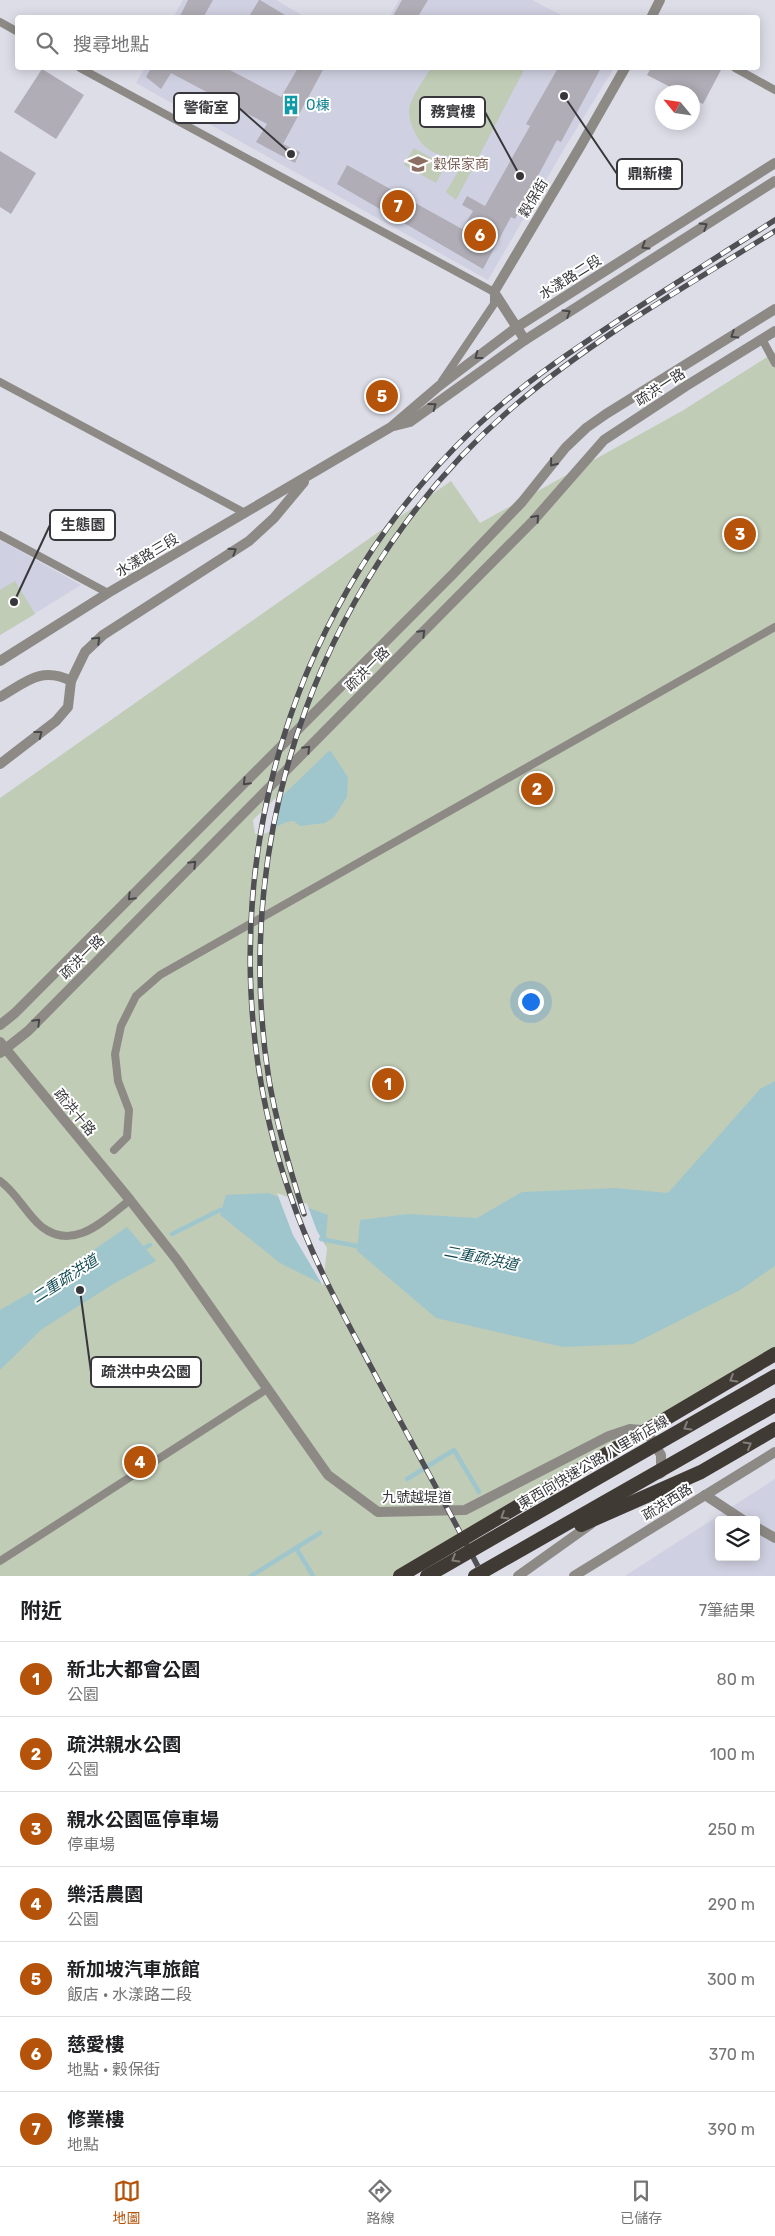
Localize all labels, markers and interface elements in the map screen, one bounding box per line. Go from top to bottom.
search box [15,15,760,70]
icon: search [33,29,61,57]
text: 搜尋地點 [73,33,149,56]
north arrow [655,85,700,130]
callout: 警衛室 [174,93,239,123]
building icon: O棟 [280,94,302,116]
place label: O棟 [306,97,329,114]
callout: 務實樓 [420,97,485,127]
text: 警衛室 [183,99,229,117]
text: 務實樓 [430,103,476,121]
school or university icon: 穀保家商 [407,153,429,175]
place label: 穀保家商 [433,156,489,173]
callout: 鼎新樓 [617,159,682,189]
text: 鼎新樓 [627,165,673,183]
street label: 穀保街 [515,176,552,221]
pin: 7 [382,187,414,225]
pin: 6 [464,216,496,254]
one-way arrow [699,223,708,233]
one-way arrow [642,239,651,249]
street label: 水漾路二段 [536,252,604,303]
one-way arrow [562,310,571,320]
one-way arrow [730,328,739,338]
one-way arrow [475,351,484,359]
street label: 疏洪一路 [632,365,688,410]
pin: 5 [366,377,398,415]
one-way arrow [427,403,436,411]
one-way arrow [549,458,558,467]
callout: 生態園 [50,510,115,540]
one-way arrow [530,514,539,523]
pin: 3 [724,515,756,553]
text: 生態園 [60,516,106,534]
street label: 水漾路三段 [113,530,182,581]
one-way arrow [227,548,237,557]
one-way arrow [416,630,425,639]
one-way arrow [92,637,101,646]
street label: 疏洪一路 [342,644,393,695]
one-way arrow [33,731,43,740]
one-way arrow [302,745,311,754]
pin: 2 [521,770,553,808]
one-way arrow [242,776,251,785]
one-way arrow [187,861,196,870]
one-way arrow [128,891,137,900]
street label: 疏洪一路 [57,932,108,983]
your location [518,989,544,1015]
one-way arrow [32,1019,41,1028]
pin: 1 [372,1065,404,1103]
street label: 疏洪十路 [50,1085,99,1139]
water label: 二重疏洪道 [442,1242,521,1274]
water label: 二重疏洪道 [29,1250,103,1307]
callout: 疏洪中央公園 [91,1357,201,1387]
text: 疏洪中央公園 [101,1363,191,1381]
one-way arrow [730,1372,739,1382]
street label: 東西向快速公路 八里新店線 [515,1412,672,1513]
one-way arrow [684,1421,693,1431]
one-way arrow [743,1441,752,1451]
pin: 4 [124,1443,156,1481]
street label: 疏洪西路 [639,1480,696,1524]
street label: 九號越堤道 [382,1489,452,1506]
one-way arrow [500,1509,509,1519]
map controls [715,1516,760,1561]
button: layers [715,1516,760,1561]
one-way arrow [451,1553,460,1563]
text: 附近 [20,1598,62,1623]
text: 7筆結果 [699,1601,755,1620]
text: 新北大都會公園 [67,1658,200,1681]
text: 1 [32,1670,40,1689]
text: 80 m [717,1670,755,1689]
text: 公園 [67,1685,99,1704]
text: 疏洪親水公園 [67,1733,181,1756]
text: 2 [31,1745,41,1764]
text: 100 m [710,1745,755,1764]
text: 公園 [67,1760,99,1779]
text: 親水公園區停車場 [67,1808,219,1831]
text: 3 [31,1820,41,1839]
text: 250 m [708,1820,755,1839]
text: 停車場 [67,1835,115,1854]
text: 樂活農園 [67,1883,143,1906]
text: 4 [31,1895,41,1914]
text: 290 m [708,1895,755,1914]
text: 公園 [67,1910,99,1929]
text: 新加坡汽車旅館 [67,1958,200,1981]
text: 5 [31,1970,41,1989]
text: 300 m [707,1970,755,1989]
text: 飯店 · 水漾路二段 [67,1985,192,2004]
text: 慈愛樓 [67,2033,124,2056]
text: 6 [31,2045,41,2064]
text: 370 m [709,2045,755,2064]
text: 地點 · 穀保街 [67,2060,160,2079]
text: 修業樓 [67,2108,124,2131]
text: 7 [31,2120,41,2139]
text: 390 m [708,2120,755,2139]
text: 地點 [67,2135,99,2154]
tab: 地圖 [113,2177,141,2227]
tab: 路線 [366,2177,394,2227]
tab: 已儲存 [620,2177,662,2227]

